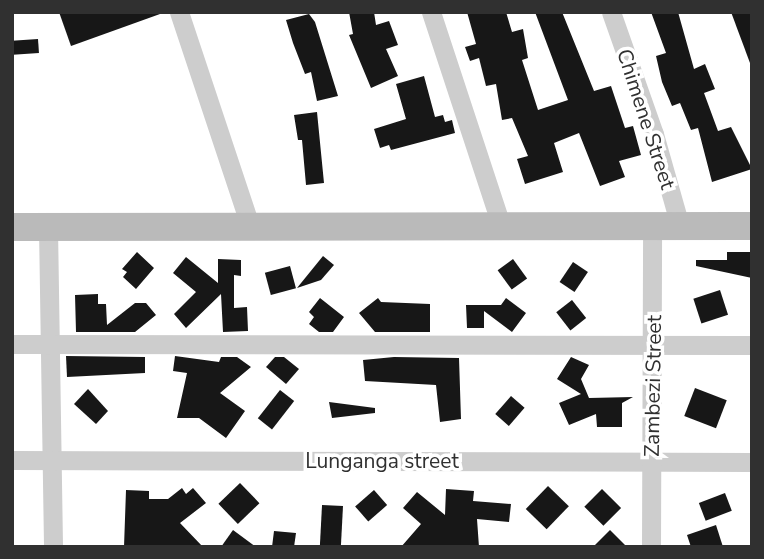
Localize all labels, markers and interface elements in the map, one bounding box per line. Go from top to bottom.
street label: Chimene Street [611,46,681,192]
street label: Zambezi Street [639,315,667,457]
street label: Lunganga street [305,448,459,474]

